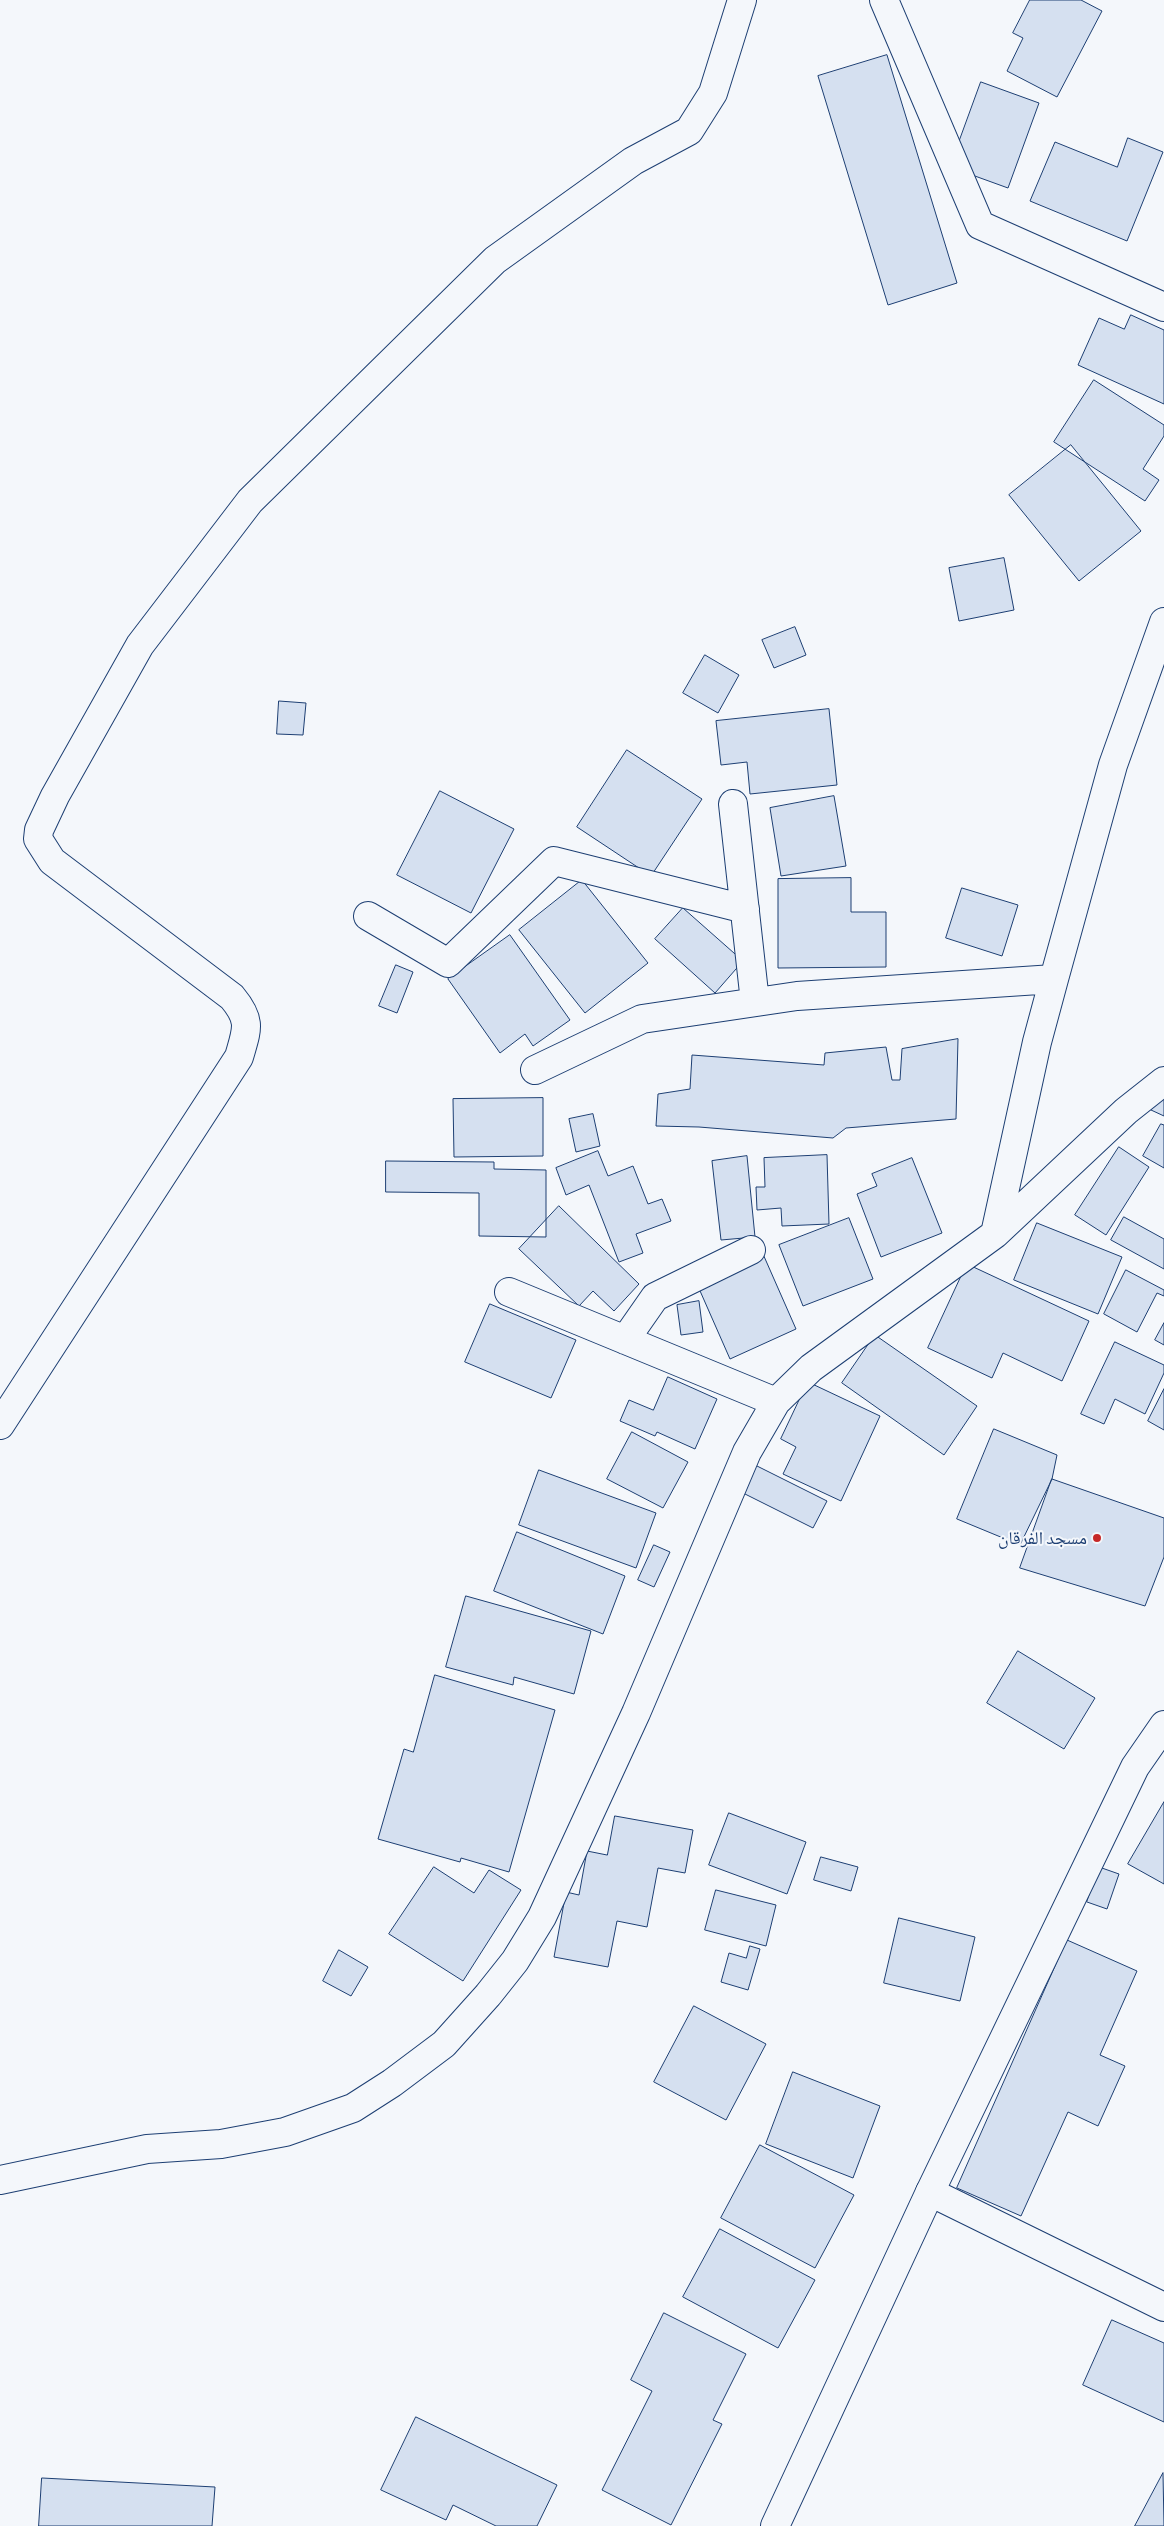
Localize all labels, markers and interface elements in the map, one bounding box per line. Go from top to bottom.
place label: مسجد الفرقان [998,1527,1087,1549]
marker: مسجد الفرقان [1091,1532,1103,1544]

